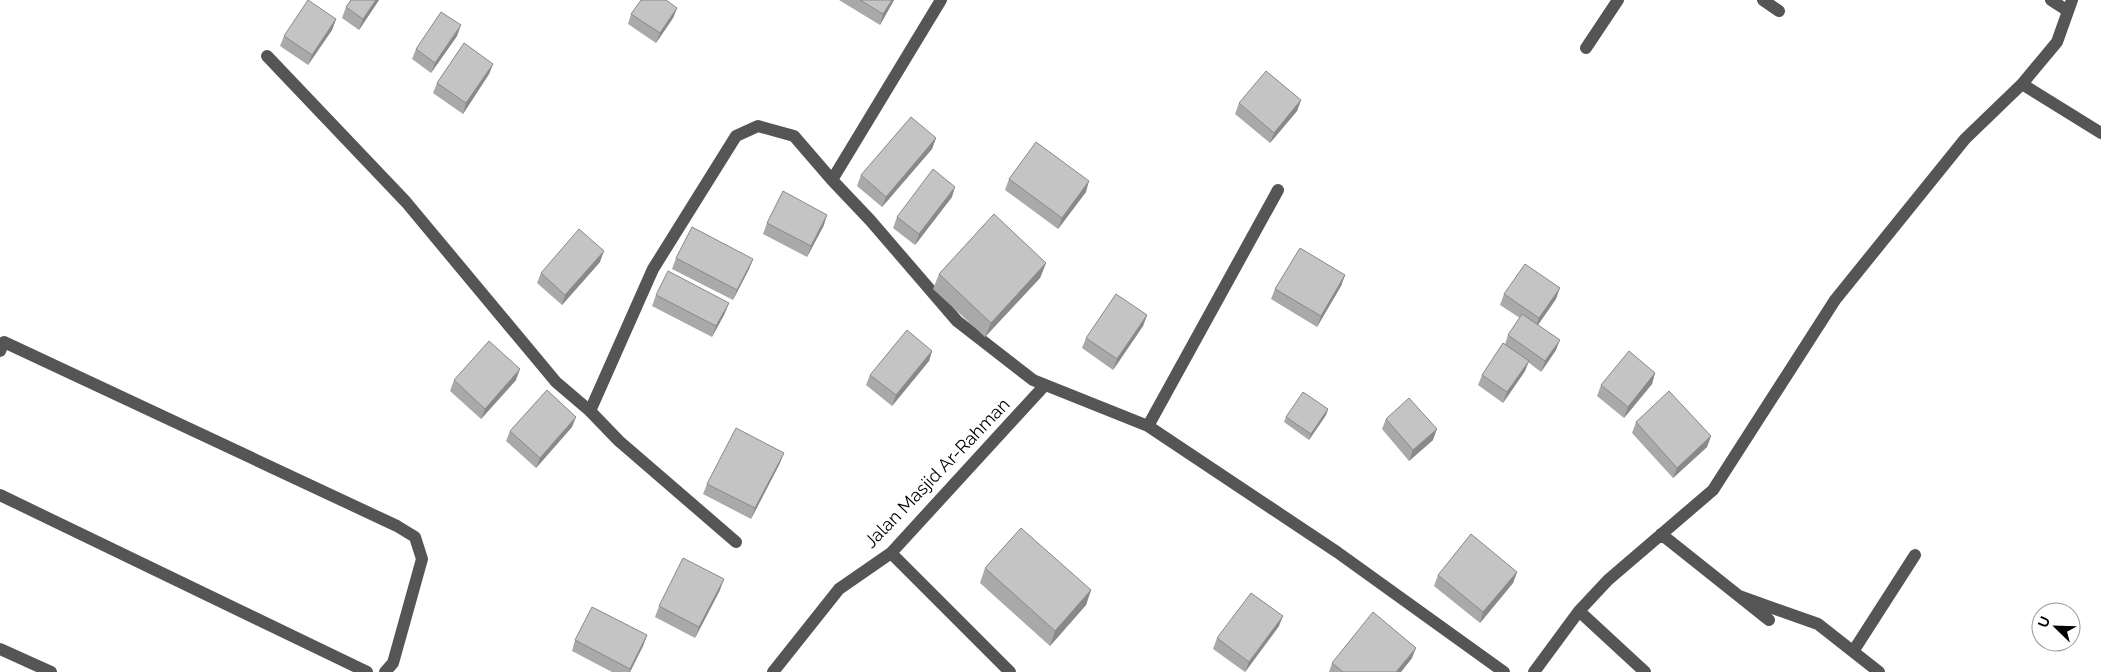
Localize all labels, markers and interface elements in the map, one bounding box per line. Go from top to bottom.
street label: Jalan Masjid Ar-Rahman [860,394,1014,552]
north arrow [2031,602,2081,652]
text: U [2035,614,2053,630]

